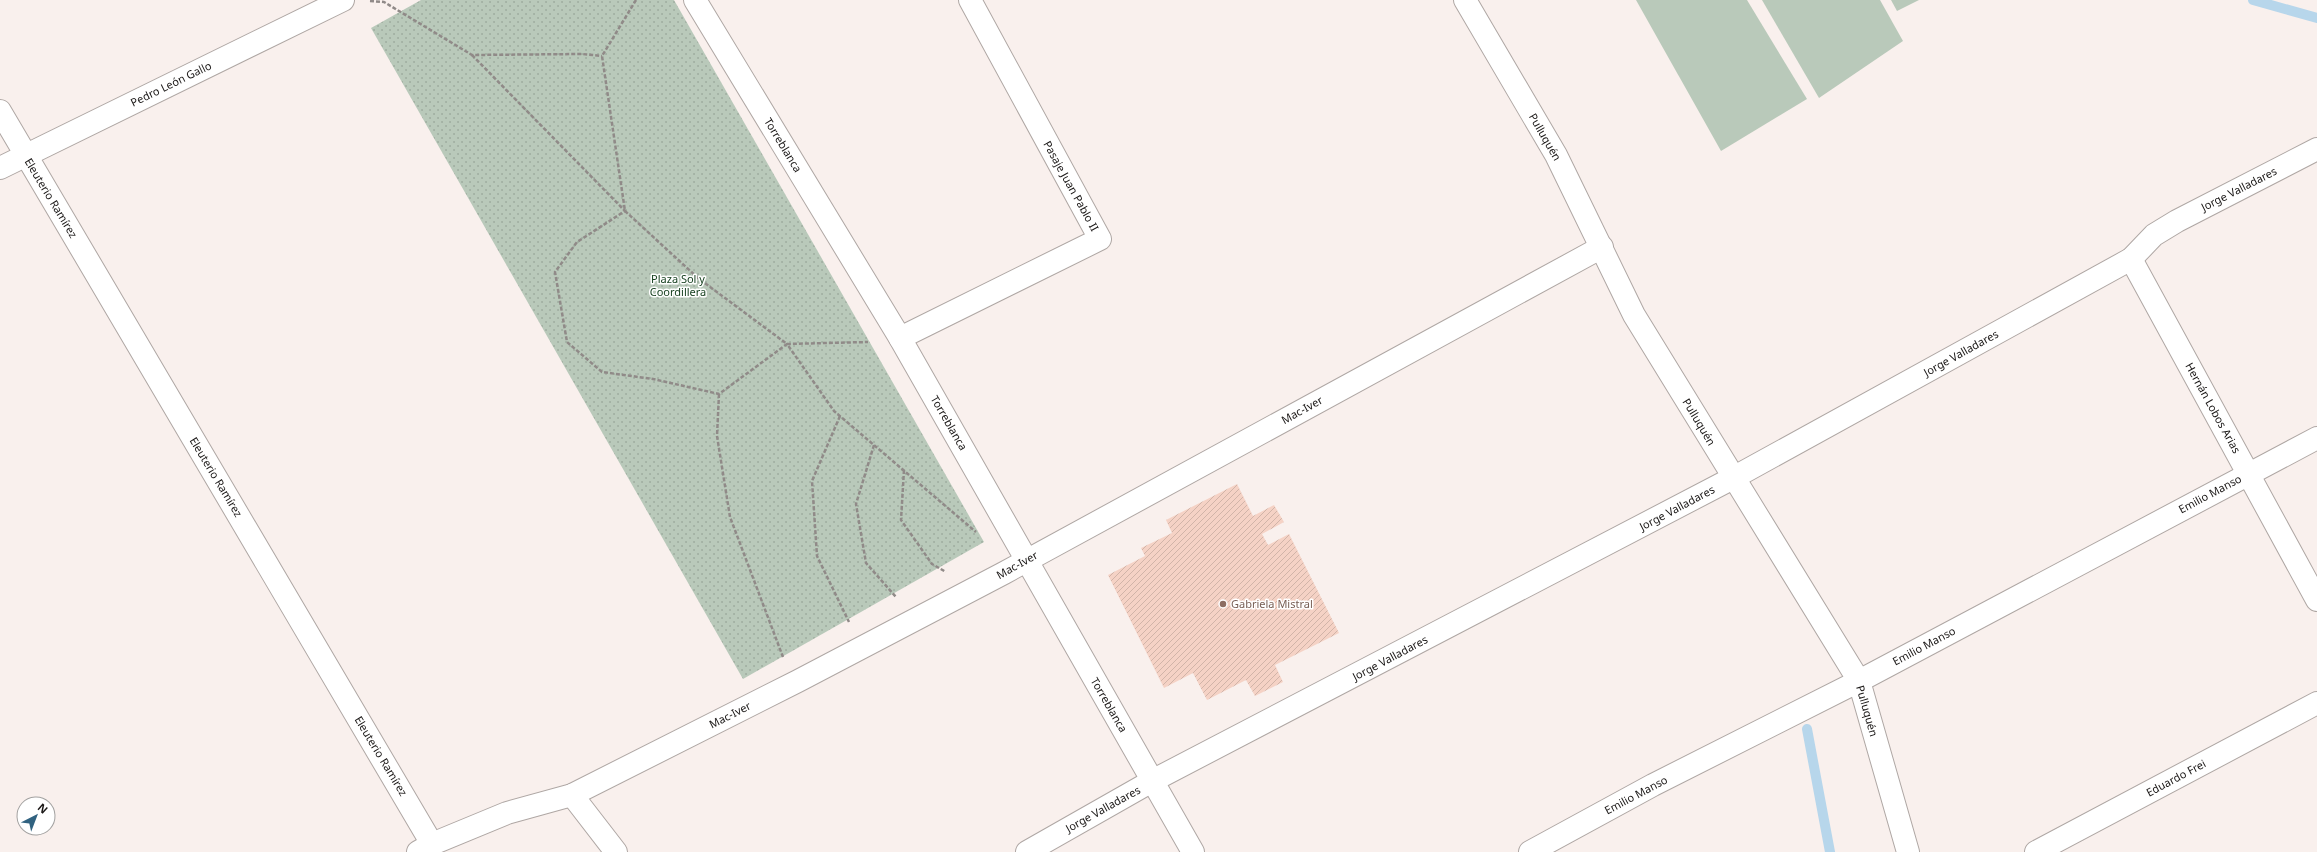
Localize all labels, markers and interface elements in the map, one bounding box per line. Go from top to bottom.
street label: Pedro León Gallo [128,57,214,110]
street label: Pulluquén [1526,110,1565,163]
street label: Torreblanca [761,115,806,175]
street label: Pasaje Juan Pablo II [1040,138,1103,234]
street label: Eleuterio Ramírez [22,155,81,240]
street label: Jorge Valladares [2197,163,2279,215]
park label: Plaza Sol y Coordillera [650,271,706,299]
street label: Jorge Valladares [1920,326,2001,380]
street label: Hernán Lobos Arias [2182,360,2245,456]
street label: Mac-Iver [1278,392,1325,427]
street label: Torreblanca [928,393,971,453]
street label: Pulluquén [1679,395,1719,448]
street label: Eleuterio Ramírez [187,434,246,519]
street label: Emilio Manso [2176,471,2244,516]
street label: Jorge Valladares [1636,481,1717,534]
street label: Mac-Iver [993,547,1040,582]
place label: Gabriela Mistral [1231,596,1313,611]
marker: Gabriela Mistral [1218,599,1228,609]
street label: Emilio Manso [1890,623,1958,668]
street label: Jorge Valladares [1349,631,1430,684]
street label: Torreblanca [1088,675,1131,735]
street label: Pulluquén [1853,684,1882,738]
street label: Mac-Iver [706,697,754,731]
street label: Eleuterio Ramírez [352,713,411,798]
street label: Eduardo Frei [2143,756,2208,800]
street label: Emilio Manso [1602,772,1670,817]
street label: Jorge Valladares [1062,782,1143,836]
north arrow [16,796,56,836]
text: N [35,800,51,817]

